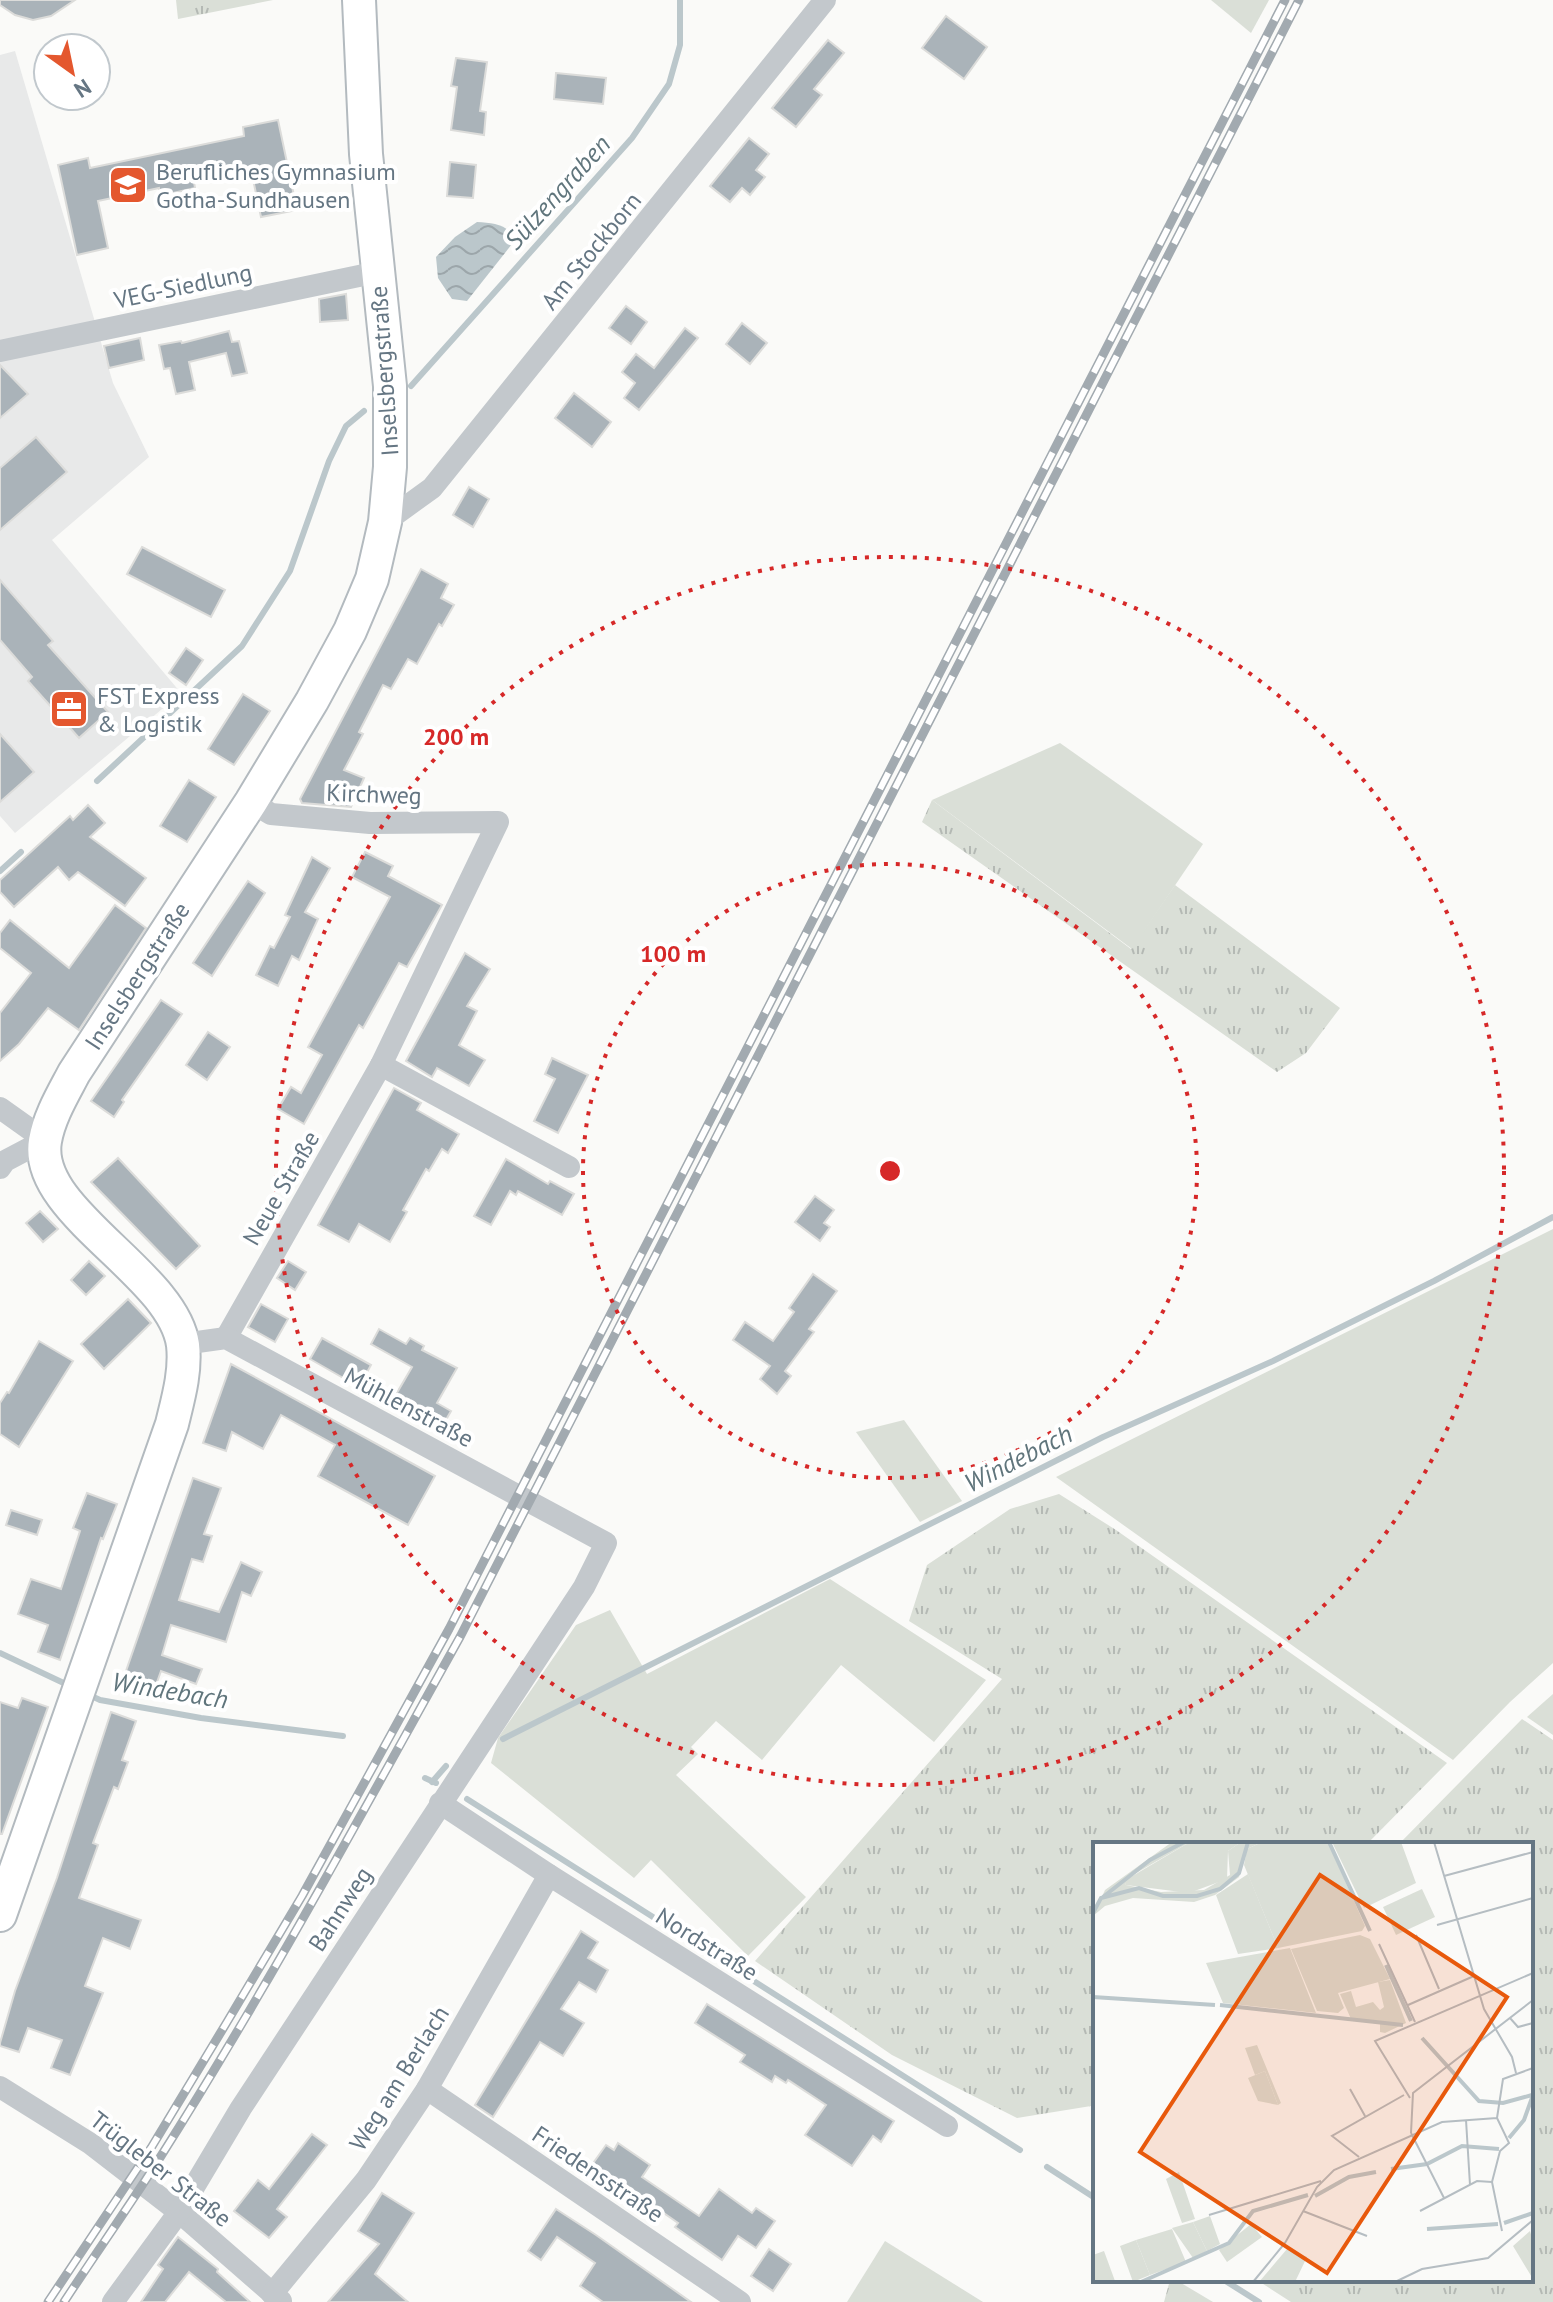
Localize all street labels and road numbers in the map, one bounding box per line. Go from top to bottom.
street label: Am Stockborn [534,186,648,316]
street label: VEG-Siedlung [110,256,255,316]
street label: Inselsbergstraße [363,285,405,457]
street label: Kirchweg [326,777,422,811]
street label: Inselsbergstraße [78,896,196,1056]
street label: Neue Straße [236,1125,326,1251]
street label: Mühlenstraße [339,1360,479,1454]
street label: Bahnweg [301,1861,379,1957]
street label: Nordstraße [650,1900,764,1988]
street label: Weg am Berlach [342,2000,456,2156]
street label: Trügleber Straße [84,2104,238,2234]
street label: Friedensstraße [526,2119,670,2229]

